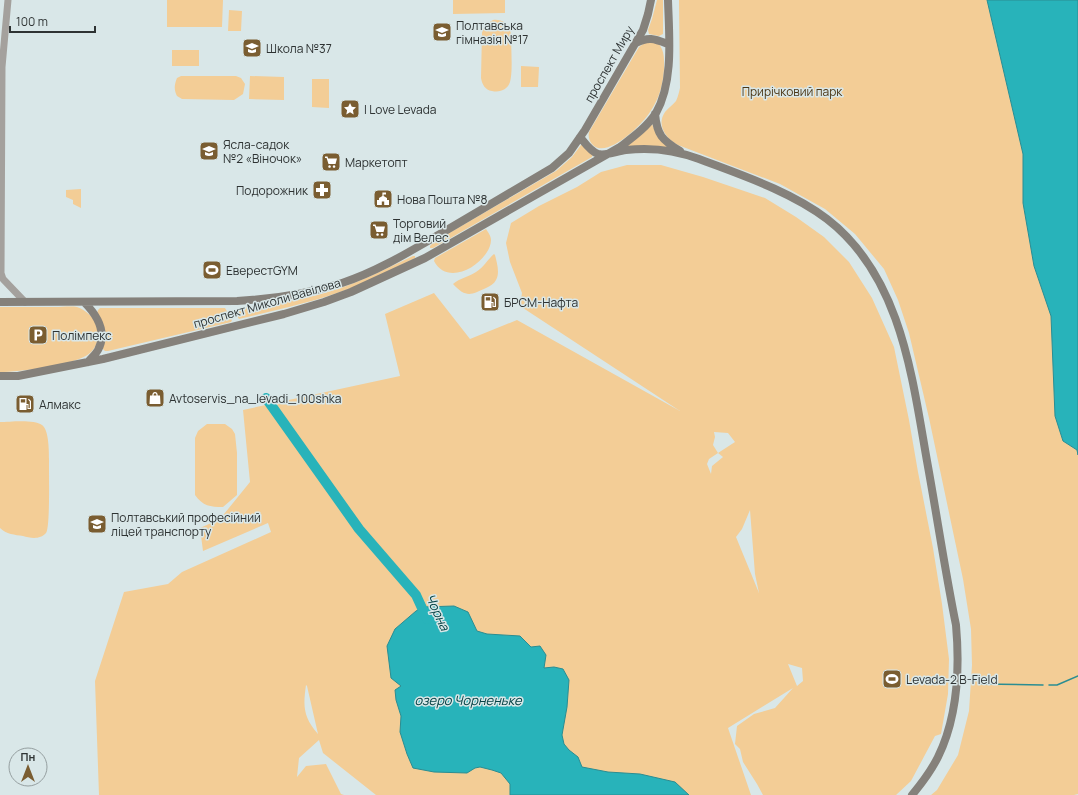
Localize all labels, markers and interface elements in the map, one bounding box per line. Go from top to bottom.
scale bar [10,8,95,34]
text: 100 m [16,13,48,30]
place label: Полтавська гімназія №17 [456,17,528,48]
school or university icon: Полтавська гімназія №17 [431,21,453,43]
street label: проспект Миру [580,22,638,106]
school or university icon: Школа №37 [241,37,263,59]
place label: Школа №37 [266,40,332,57]
park label: Прирічковий парк [742,83,843,100]
place icon: I Love Levada [339,98,361,120]
place label: I Love Levada [364,101,437,118]
place label: Ясла-садок №2 «Віночок» [223,136,302,167]
school or university icon: Ясла-садок №2 «Віночок» [198,140,220,162]
supermarket icon: Маркетопт [320,151,342,173]
place label: Маркетопт [345,154,407,171]
pharmacy icon: Подорожник [311,179,333,201]
place label: Подорожник [236,182,309,199]
public building icon: Нова Пошта №8 [372,188,394,210]
place label: Нова Пошта №8 [397,191,487,208]
place label: Торговий дім Велес [393,215,449,246]
supermarket icon: Торговий дім Велес [368,219,390,241]
sports icon: ЕверестGYM [201,259,223,281]
place label: ЕверестGYM [226,262,298,279]
street label: проспект Миколи Вавілова [191,274,343,332]
fuel station icon: БРСМ-Нафта [479,291,501,313]
place label: БРСМ-Нафта [504,294,578,311]
parking icon: Полімпекс [27,324,49,346]
place label: Полімпекс [52,327,112,344]
shop icon: Avtoservis_na_levadi_100shka [144,387,166,409]
place label: Avtoservis_na_levadi_100shka [169,390,341,407]
fuel station icon: Алмакс [14,393,36,415]
place label: Алмакс [39,396,81,413]
place label: Полтавський професійний ліцей транспорту [111,509,261,540]
school or university icon: Полтавський професійний ліцей транспорту [86,513,108,535]
water label: Чорна [422,591,455,634]
sports icon: Levada-2 B-Field [881,668,903,690]
place label: Levada-2 B-Field [906,671,998,688]
water label: озеро Чорненьке [414,691,523,709]
north arrow [8,747,48,787]
text: Пн [21,749,36,764]

